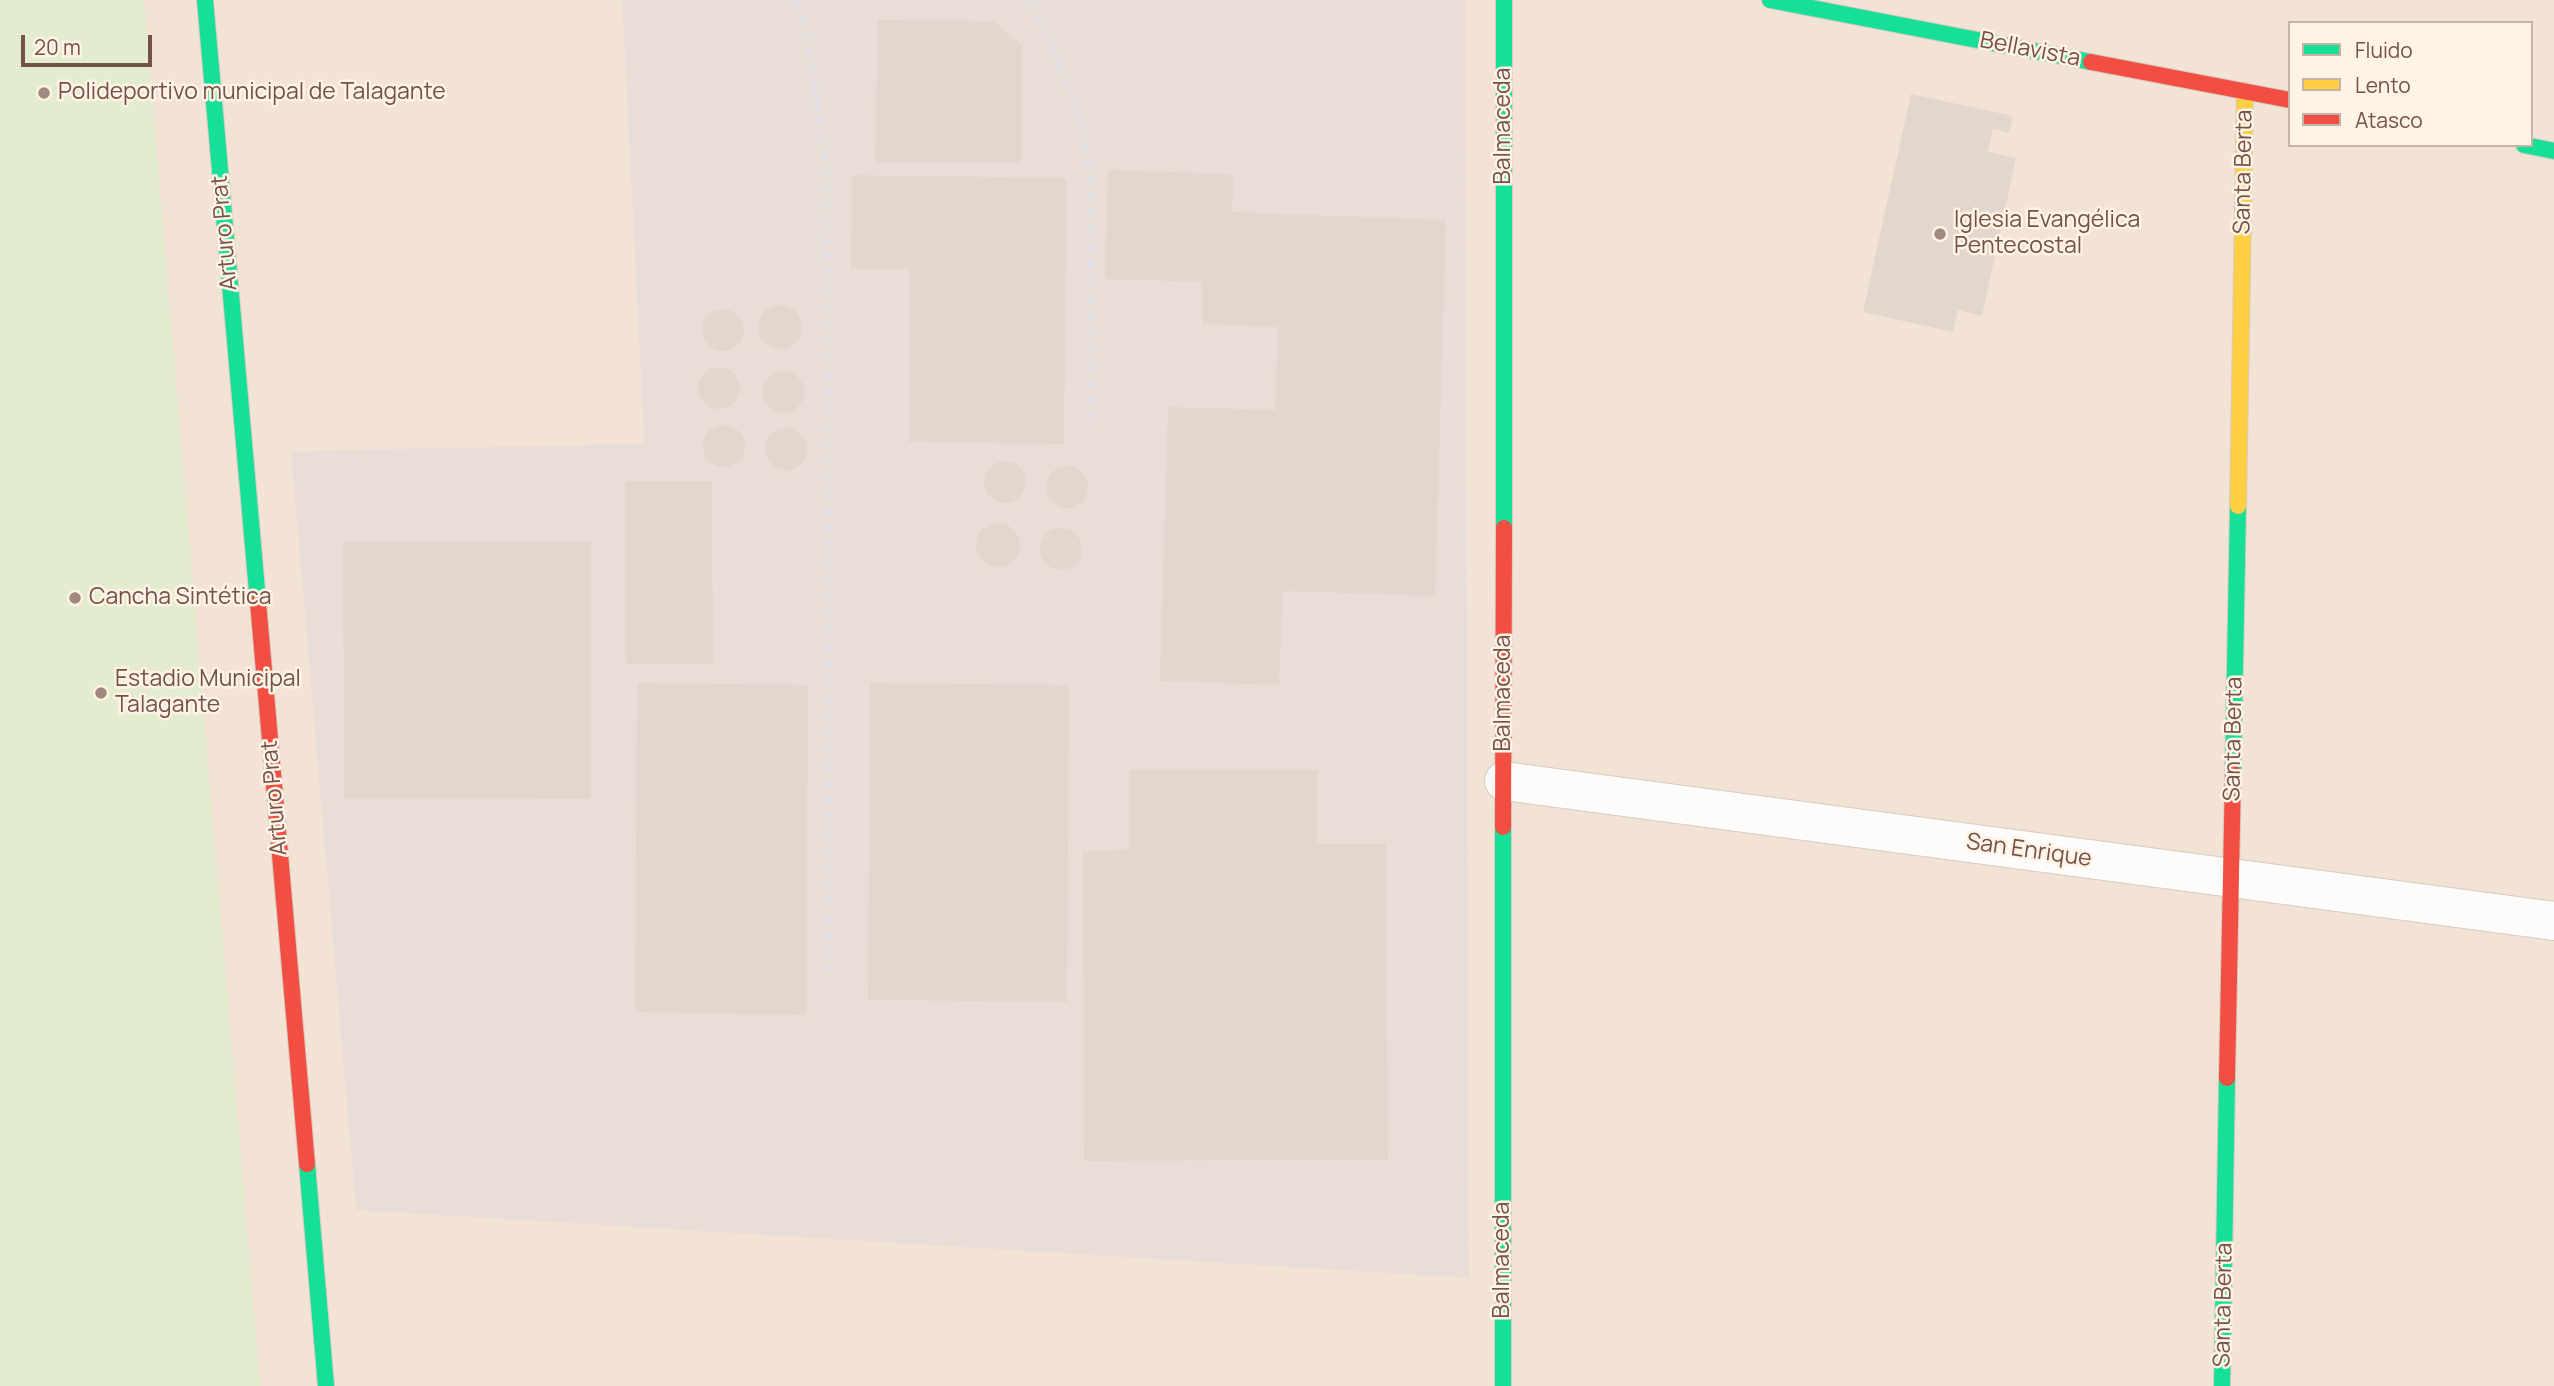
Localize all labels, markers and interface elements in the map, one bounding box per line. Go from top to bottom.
scale bar [24,21,156,65]
legend [2288,21,2533,147]
street label: Bellavista [1977,27,2083,73]
text: 20 m [34,33,81,61]
text: Fluido [2355,36,2413,64]
street label: Balmaceda [1490,68,1518,184]
text: Lento [2355,71,2411,99]
place label: Polideportivo municipal de Talagante [58,79,446,107]
marker: Polideportivo municipal de Talagante [36,85,52,101]
text: Atasco [2355,106,2423,134]
street label: Santa Berta [2229,109,2259,235]
street label: Arturo Prat [206,174,244,292]
place label: Iglesia Evangélica Pentecostal [1954,207,2140,261]
marker: Iglesia Evangélica Pentecostal [1932,226,1948,242]
place label: Cancha Sintética [89,584,271,612]
marker: Cancha Sintética [67,590,83,606]
street label: Balmaceda [1490,635,1518,751]
place label: Estadio Municipal Talagante [115,666,301,720]
street label: Santa Berta [2219,676,2249,802]
marker: Estadio Municipal Talagante [93,685,109,701]
street label: Arturo Prat [256,739,294,857]
street label: San Enrique [1965,829,2093,873]
street label: Balmaceda [1489,1202,1517,1318]
street label: Santa Berta [2209,1242,2239,1368]

